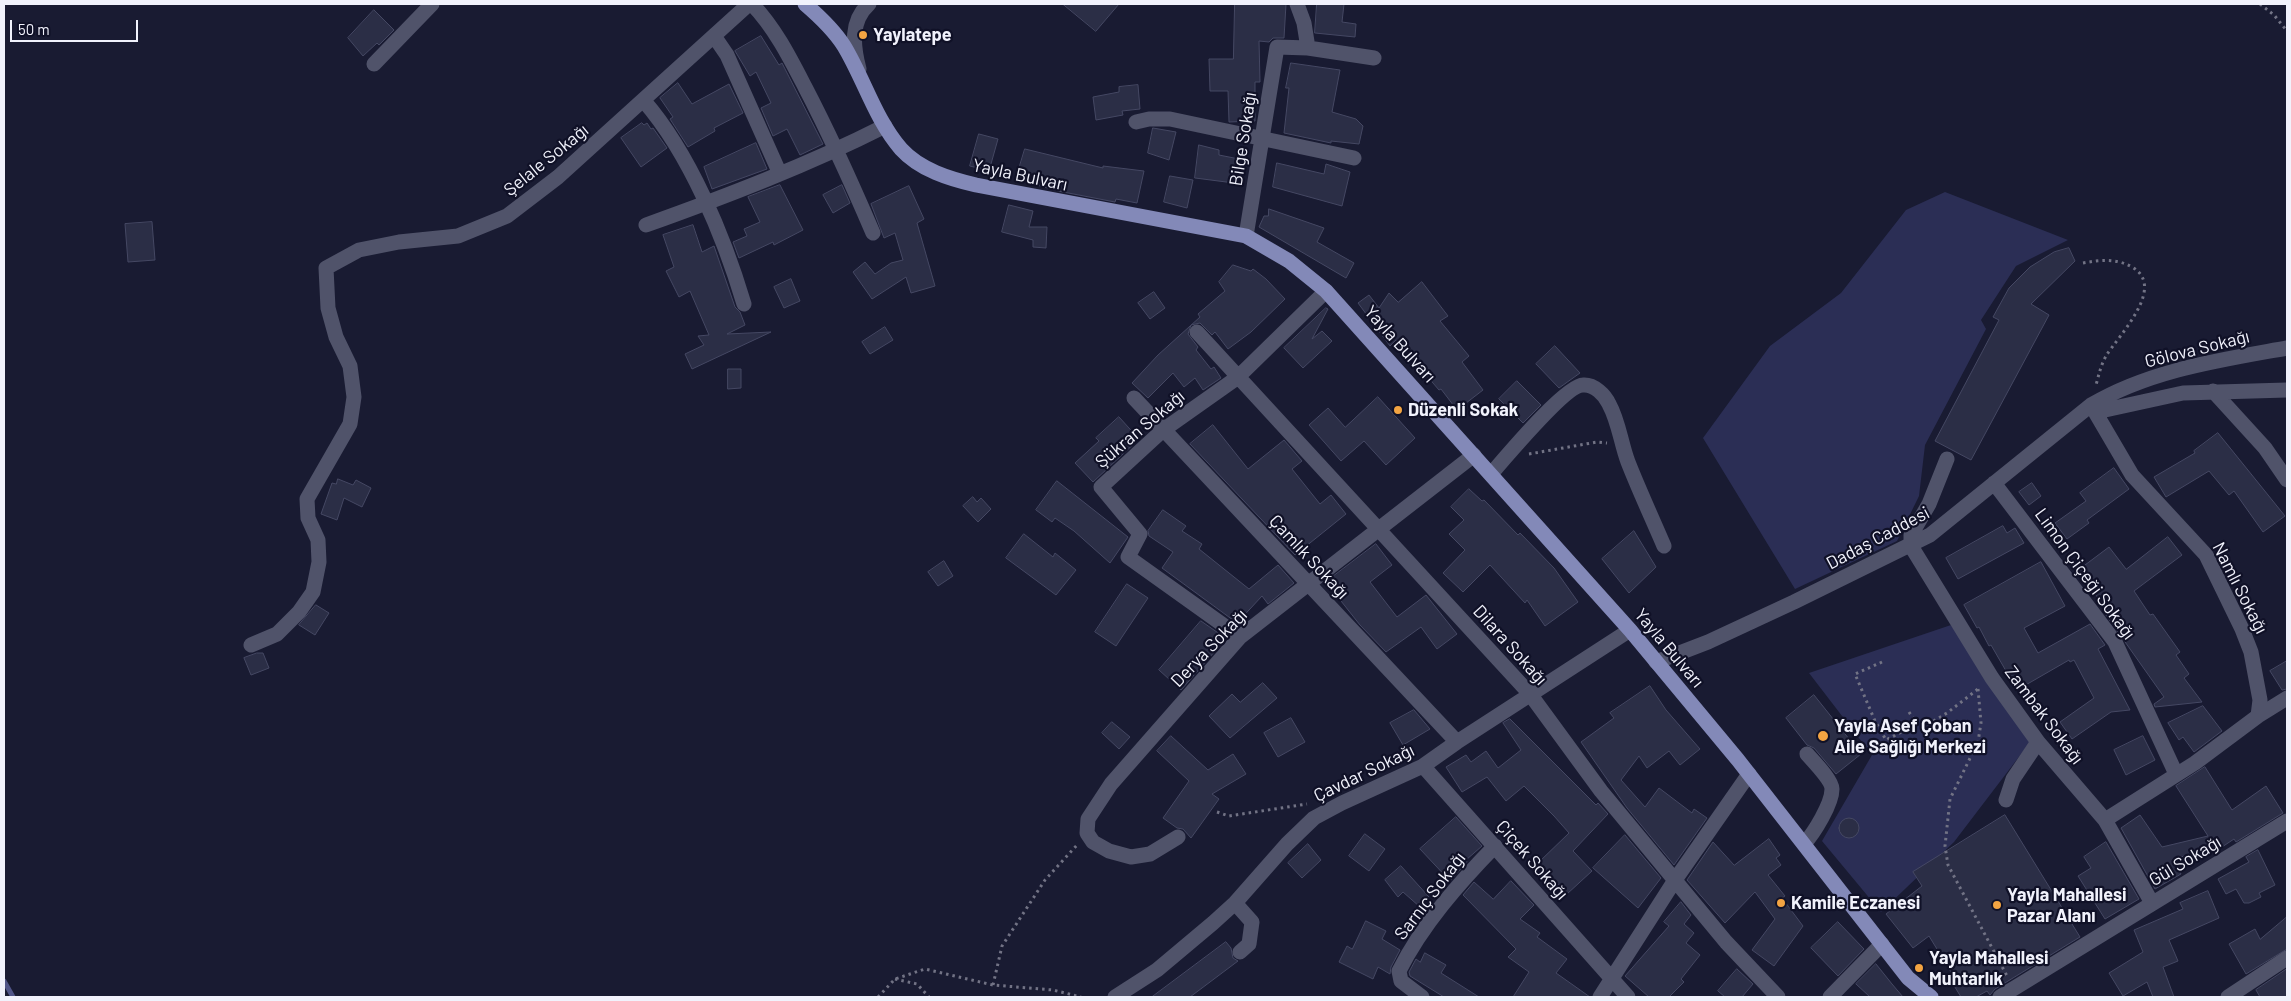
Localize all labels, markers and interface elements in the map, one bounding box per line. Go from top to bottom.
scale bar [12,10,140,42]
text: 50 m [18,20,50,38]
place label: Yaylatepe [873,24,951,46]
marker: Yaylatepe [857,29,869,41]
street label: Bilge Sokağı [1225,91,1261,187]
street label: Şelale Sokağı [499,119,593,201]
street label: Yayla Bulvarı [971,154,1069,196]
street label: Yayla Bulvarı [1360,301,1440,387]
street label: Gölova Sokağı [2142,326,2252,372]
street label: Şükran Sokağı [1091,385,1189,473]
place label: Düzenli Sokak [1408,399,1518,421]
marker: Düzenli Sokak [1392,404,1404,416]
street label: Dadaş Caddesi [1823,502,1933,574]
street label: Limon Çiçeği Sokağı [2030,504,2140,644]
street label: Çamlık Sokağı [1265,510,1353,604]
street label: Namlı Sokağı [2208,539,2272,637]
street label: Dilara Sokağı [1468,601,1552,689]
street label: Derya Sokağı [1166,604,1252,692]
street label: Yayla Bulvarı [1630,604,1708,692]
street label: Zambak Sokağı [2000,662,2088,768]
place label: Yayla Asef Çoban Aile Sağlığı Merkezi [1834,715,1986,758]
marker: Yayla Asef Çoban Aile Sağlığı Merkezi [1816,729,1830,743]
street label: Çavdar Sokağı [1310,739,1418,807]
street label: Çiçek Sokağı [1491,816,1573,904]
street label: Gül Sokağı [2145,831,2225,891]
street label: Sarnıç Sokağı [1390,848,1470,944]
place label: Yayla Mahallesi Pazar Alanı [2007,884,2127,926]
place label: Kamile Eczanesi [1791,892,1920,914]
marker: Kamile Eczanesi [1775,897,1787,909]
marker: Yayla Mahallesi Pazar Alanı [1991,899,2003,911]
place label: Yayla Mahallesi Muhtarlık [1929,947,2049,990]
marker: Yayla Mahallesi Muhtarlık [1913,962,1925,974]

